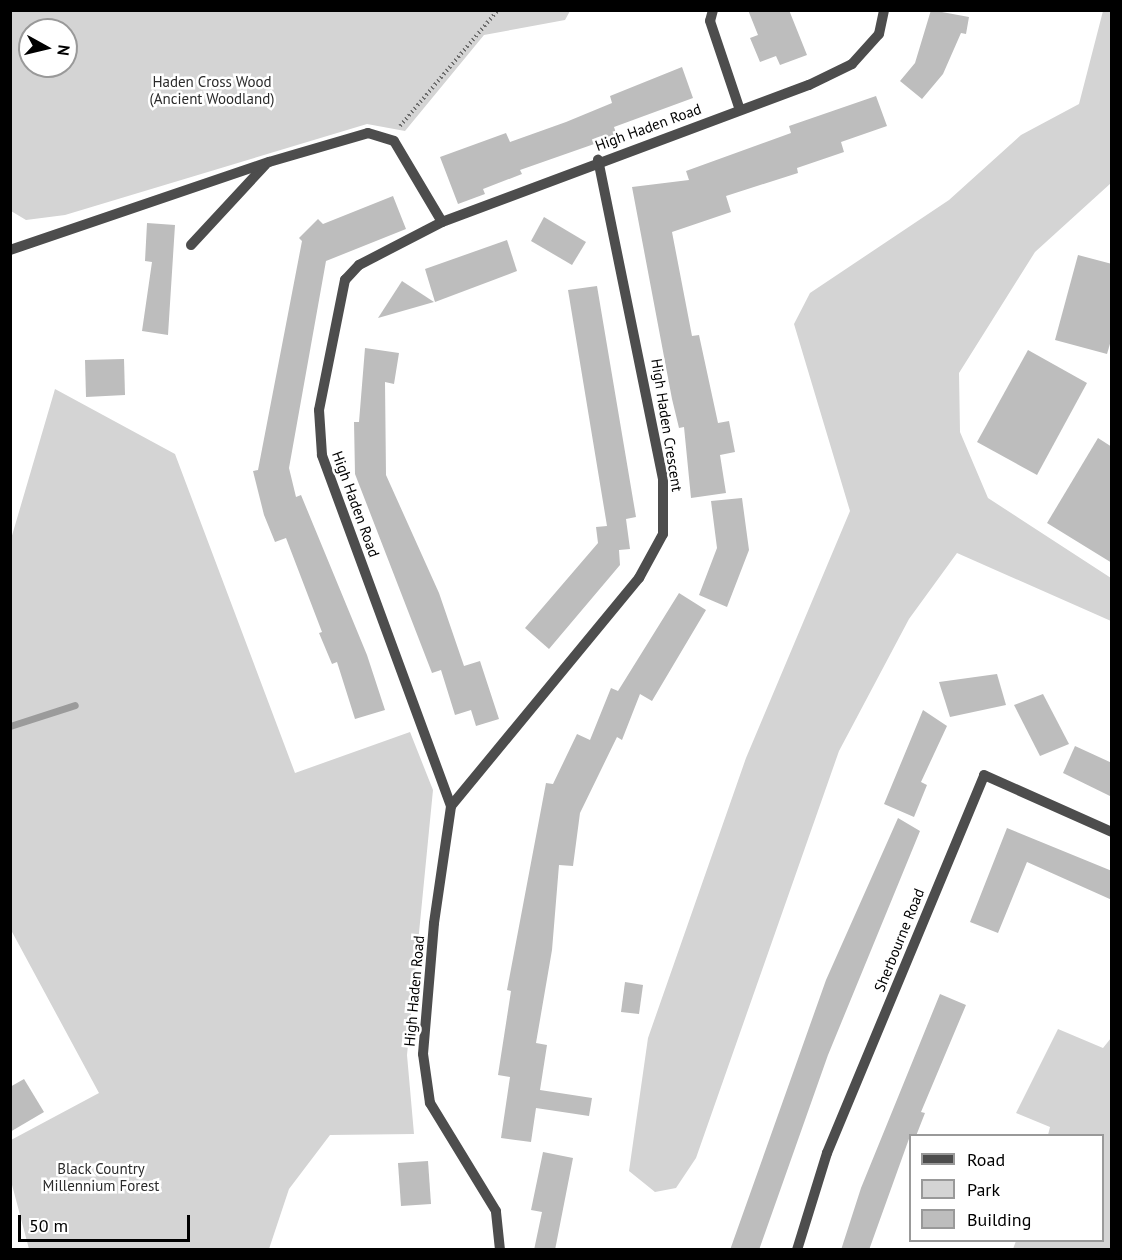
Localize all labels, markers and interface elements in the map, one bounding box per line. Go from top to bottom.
north arrow [18,18,78,78]
text: N [53,44,74,57]
park label: Haden Cross Wood (Ancient Woodland) [149,72,275,107]
street label: High Haden Road [593,99,703,155]
street label: High Haden Crescent [648,357,686,493]
street label: High Haden Road [328,449,384,559]
street label: Sherbourne Road [870,886,928,994]
street label: High Haden Road [400,935,428,1047]
legend [909,1134,1104,1242]
text: Road [967,1148,1005,1171]
park label: Black Country Millennium Forest [43,1159,159,1194]
text: Park [967,1178,1000,1201]
scale bar [21,1203,194,1241]
text: Building [967,1208,1031,1231]
text: 50 m [29,1214,68,1237]

